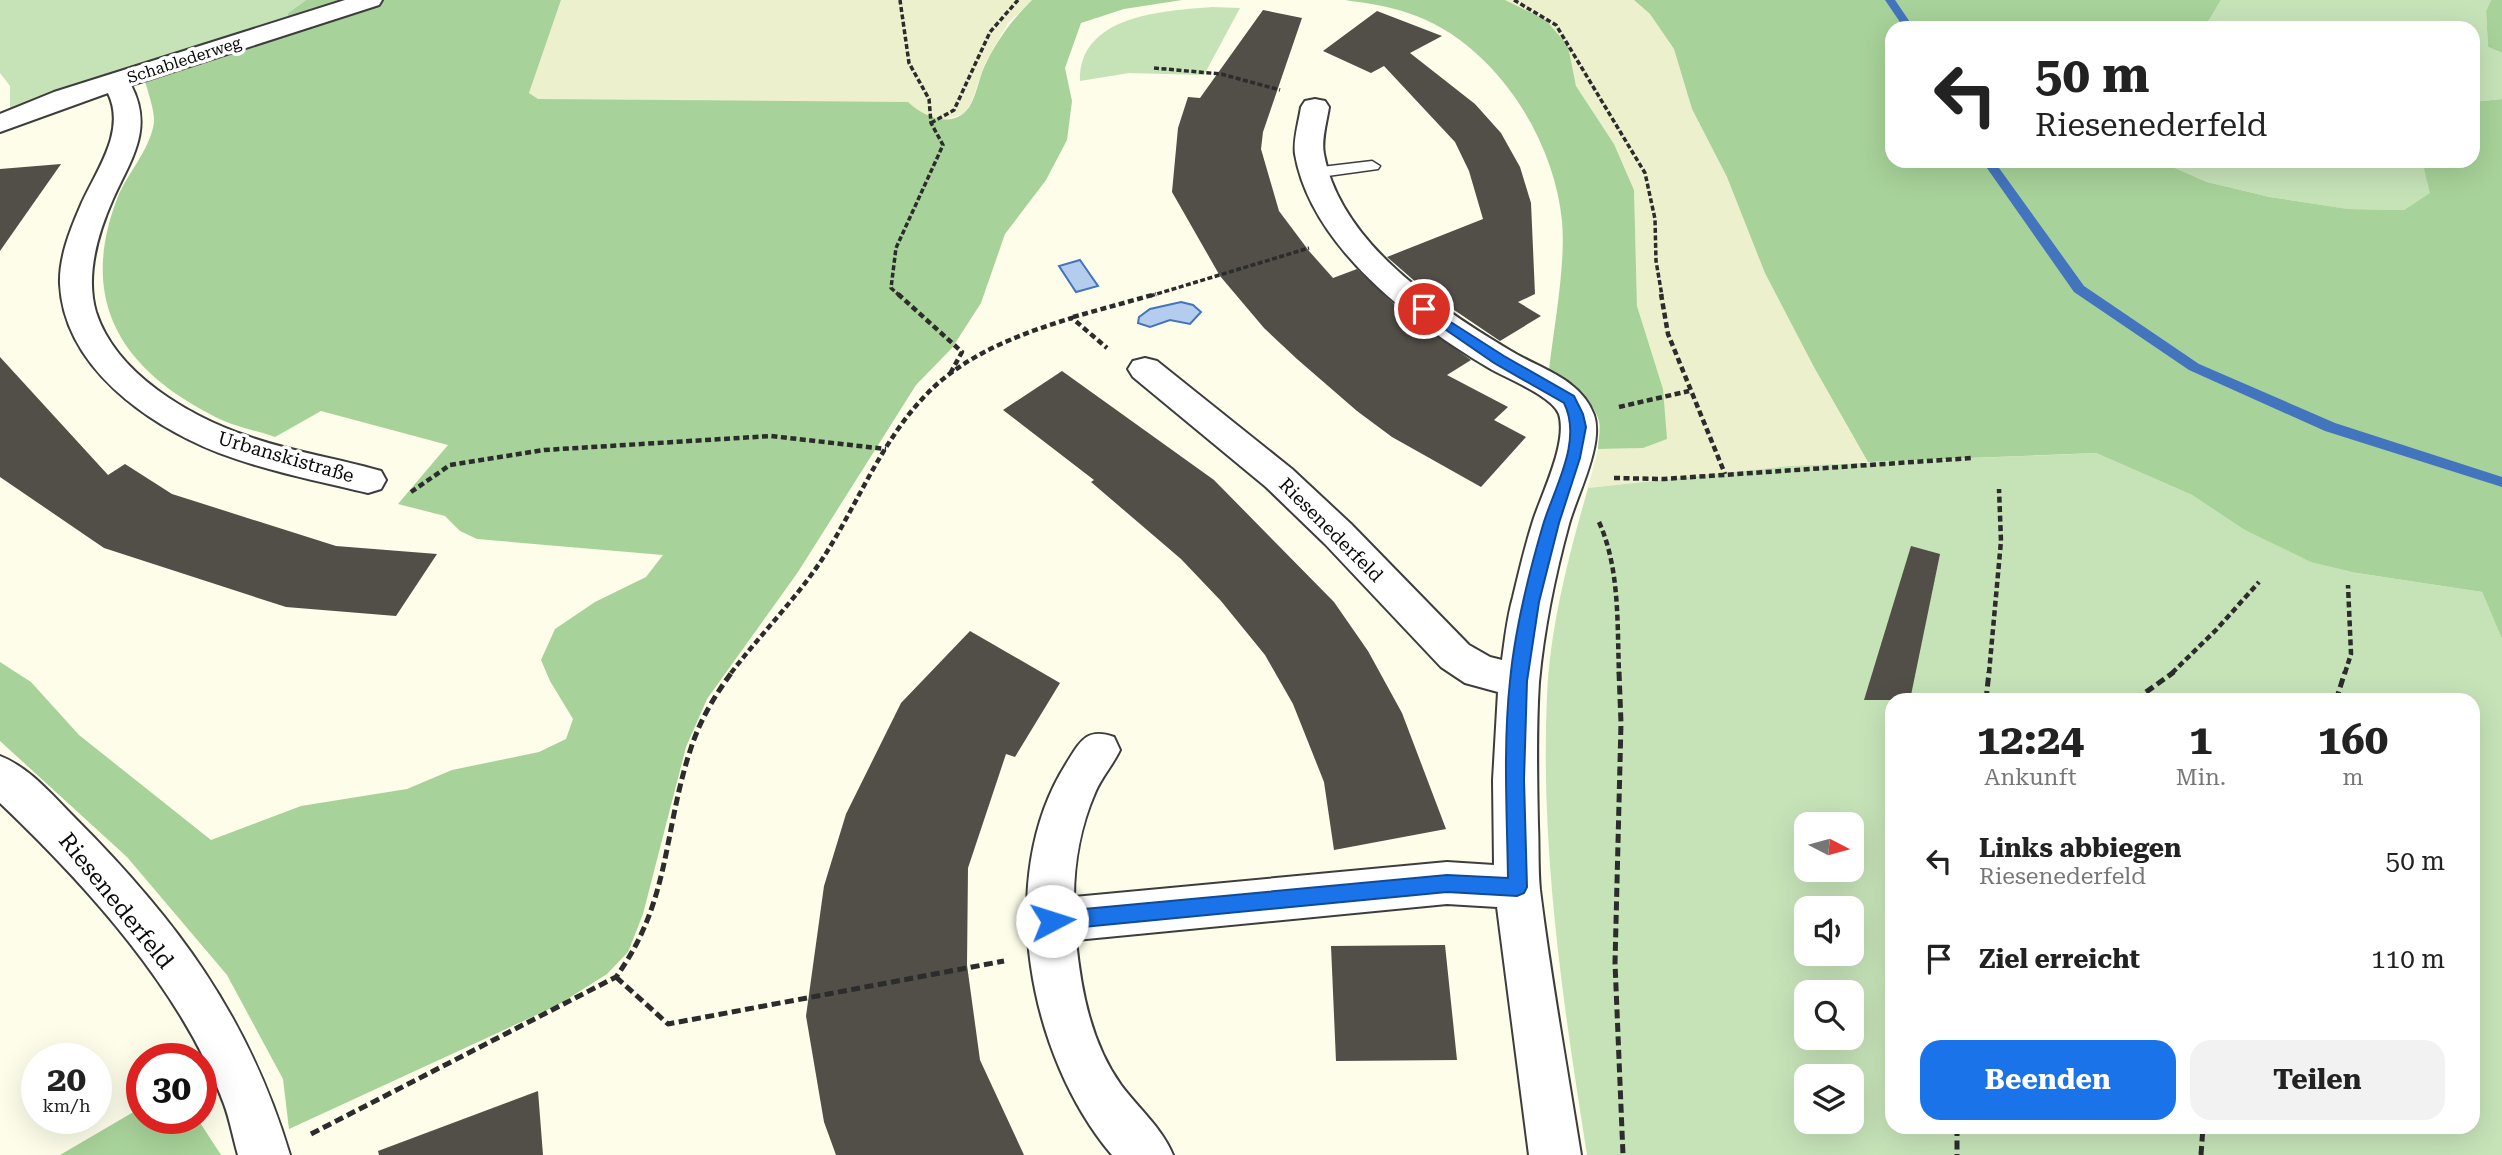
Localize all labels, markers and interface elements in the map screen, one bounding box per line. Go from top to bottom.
street label: Schablederweg [125,32,244,87]
text: 50 m [2035,47,2150,104]
icon: left [1920,49,2011,140]
text: Riesenederfeld [2035,106,2267,144]
pin [1394,279,1454,339]
icon: arrive [1405,290,1443,328]
street label: Urbanskistraße [215,427,357,487]
street label: Riesenederfeld [1274,473,1388,587]
text: 12:24 [1977,715,2084,764]
text: 1 [2189,715,2213,764]
text: 160 [2318,715,2388,764]
text: Ankunft [1984,764,2076,791]
text: Min. [2176,764,2226,791]
text: m [2342,764,2363,791]
north arrow [1794,812,1864,882]
map controls [1794,812,1864,1134]
street label: Riesenederfeld [53,828,179,975]
text: Links abbiegen [1979,833,2182,863]
icon: left [1920,842,1958,880]
text: 50 m [2386,846,2445,876]
text: Riesenederfeld [1979,863,2146,890]
position arrow [1015,884,1089,958]
button: sound [1794,896,1864,966]
icon: arrive [1920,940,1958,978]
text: Ziel erreicht [1979,944,2140,974]
text: 110 m [2371,944,2445,974]
button: search [1794,980,1864,1050]
button: Beenden [1920,1040,2176,1120]
button: Teilen [2190,1040,2445,1120]
speed limit sign: 30 [126,1043,217,1134]
text: 20 [47,1059,86,1100]
button: layers [1794,1064,1864,1134]
text: km/h [42,1095,91,1116]

